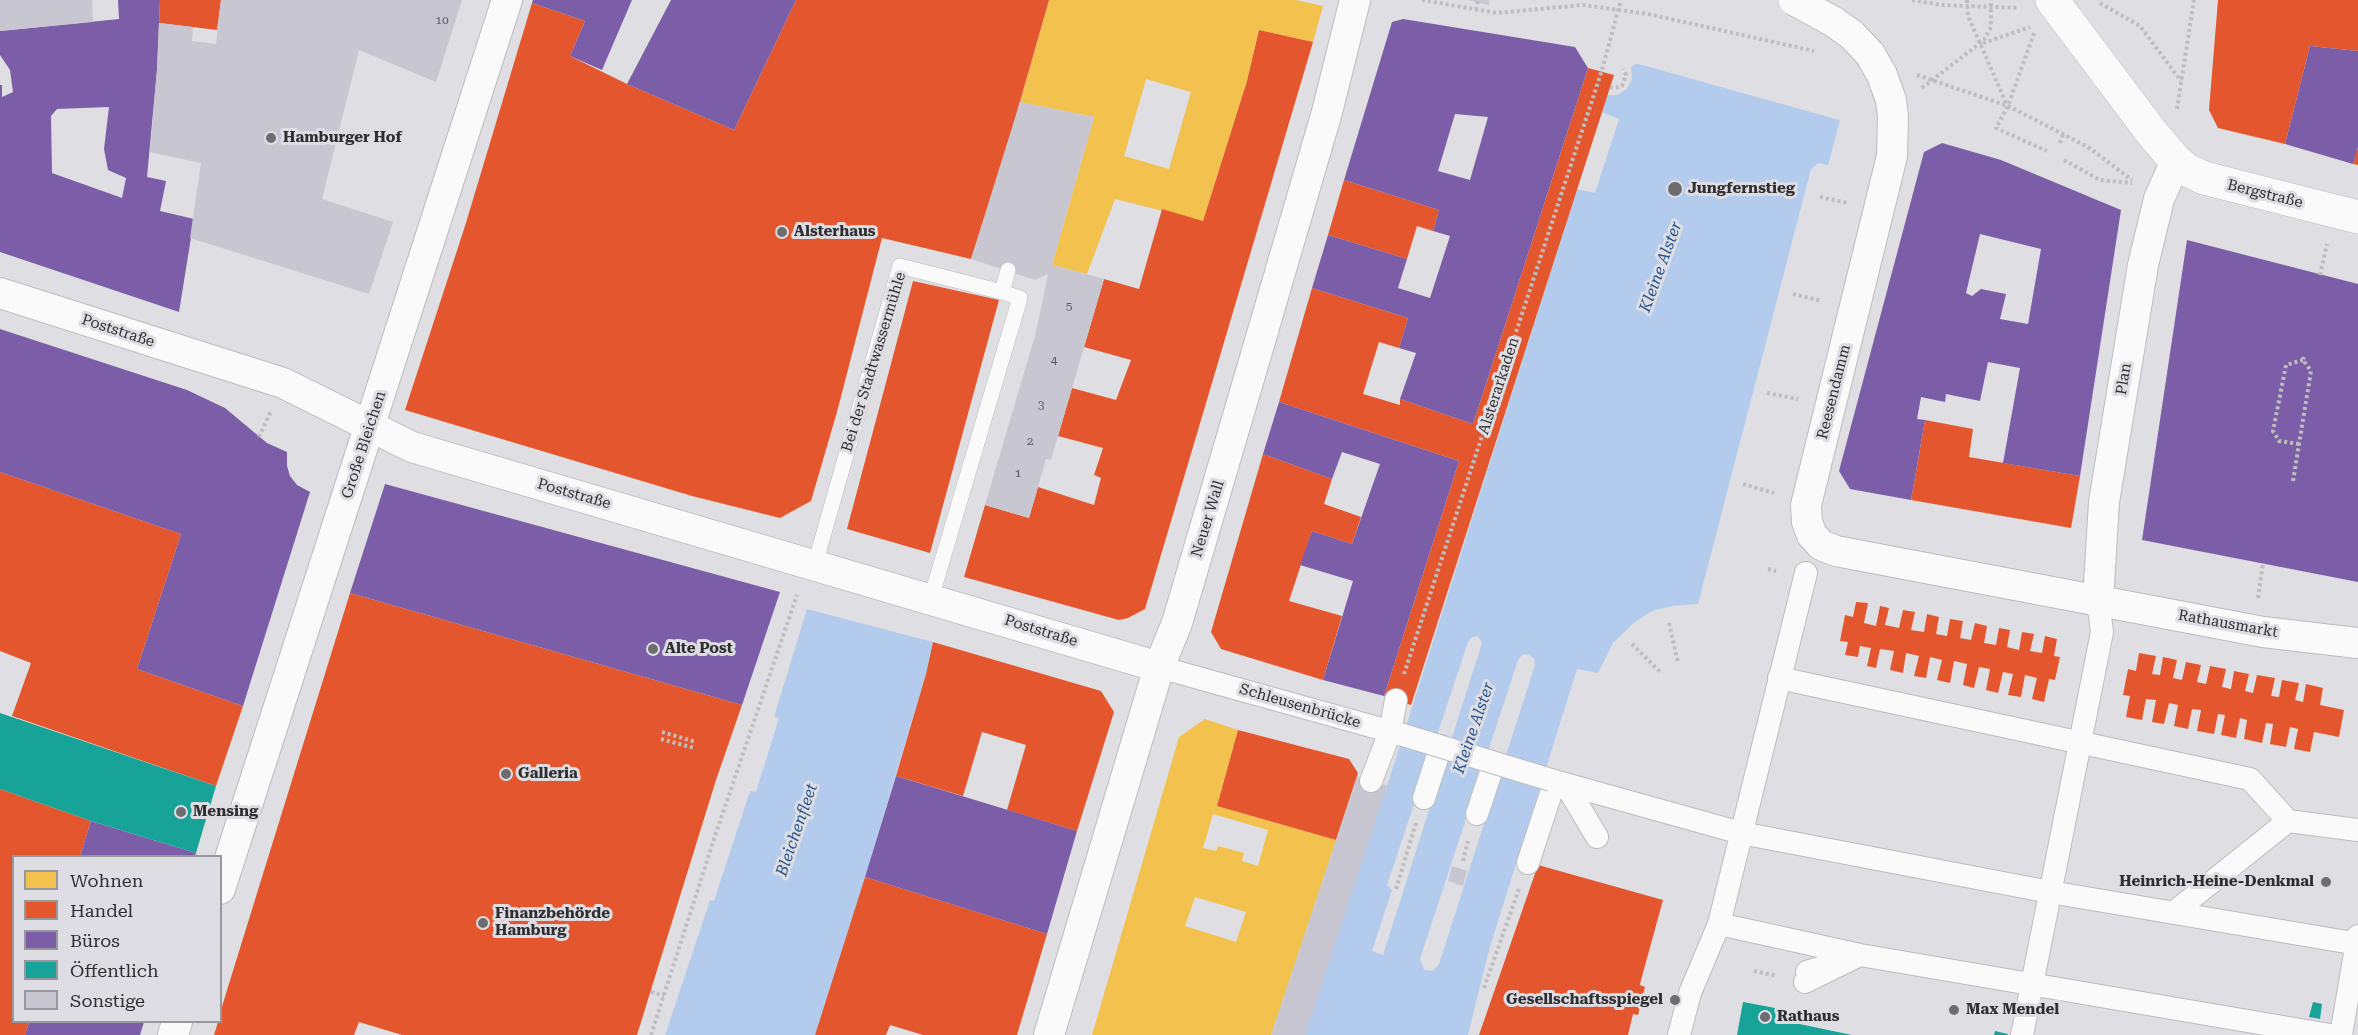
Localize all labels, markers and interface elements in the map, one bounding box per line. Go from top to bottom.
house number: 10 [435,13,449,27]
place label: Hamburger Hof [283,129,402,147]
marker: Hamburger Hof [264,131,278,145]
street label: Bergstraße [2225,176,2305,212]
marker: Jungfernstieg [1666,180,1684,198]
place label: Jungfernstieg [1688,180,1795,198]
water label: Kleine Alster [1636,219,1686,315]
place label: Alsterhaus [794,223,876,241]
marker: Alsterhaus [775,225,789,239]
street label: Bei der Stadtwassermühle [838,270,910,454]
house number: 5 [1066,299,1072,313]
street label: Poststraße [79,311,157,351]
street label: Alsterarkaden [1475,335,1523,437]
street label: Reesendamm [1814,343,1854,441]
house number: 4 [1051,353,1057,367]
street label: Plan [2113,362,2135,396]
street label: Große Bleichen [338,389,390,501]
house number: 3 [1038,398,1044,412]
house number: 2 [1027,434,1033,448]
house number: 1 [1015,466,1021,480]
street label: Poststraße [535,475,613,513]
street label: Neuer Wall [1188,478,1228,560]
street label: Rathausmarkt [2177,606,2279,642]
street label: Poststraße [1002,611,1080,651]
place label: Alte Post [665,640,733,658]
marker: Alte Post [646,642,660,656]
street label: Schleusenbrücke [1237,680,1363,732]
water label: Kleine Alster [1449,680,1499,776]
place label: Galleria [518,765,578,783]
marker: Galleria [499,767,513,781]
water label: Bleichenfleet [772,781,822,879]
place label: Mensing [193,803,258,821]
marker: Mensing [174,805,188,819]
legend [12,855,222,1023]
text: Wohnen [70,870,143,891]
place label: Heinrich-Heine-Denkmal [2119,873,2314,891]
marker: Heinrich-Heine-Denkmal [2319,875,2333,889]
text: Handel [70,900,133,921]
place label: Finanzbehörde Hamburg [495,905,610,940]
marker: Finanzbehörde Hamburg [476,916,490,930]
text: Büros [70,930,120,951]
text: Öffentlich [70,960,159,981]
text: Sonstige [70,990,145,1011]
place label: Gesellschaftsspiegel [1506,991,1663,1009]
marker: Gesellschaftsspiegel [1668,993,1682,1007]
place label: Max Mendel [1966,1001,2059,1019]
marker: Max Mendel [1947,1003,1961,1017]
place label: Rathaus [1777,1008,1839,1026]
marker: Rathaus [1758,1010,1772,1024]

